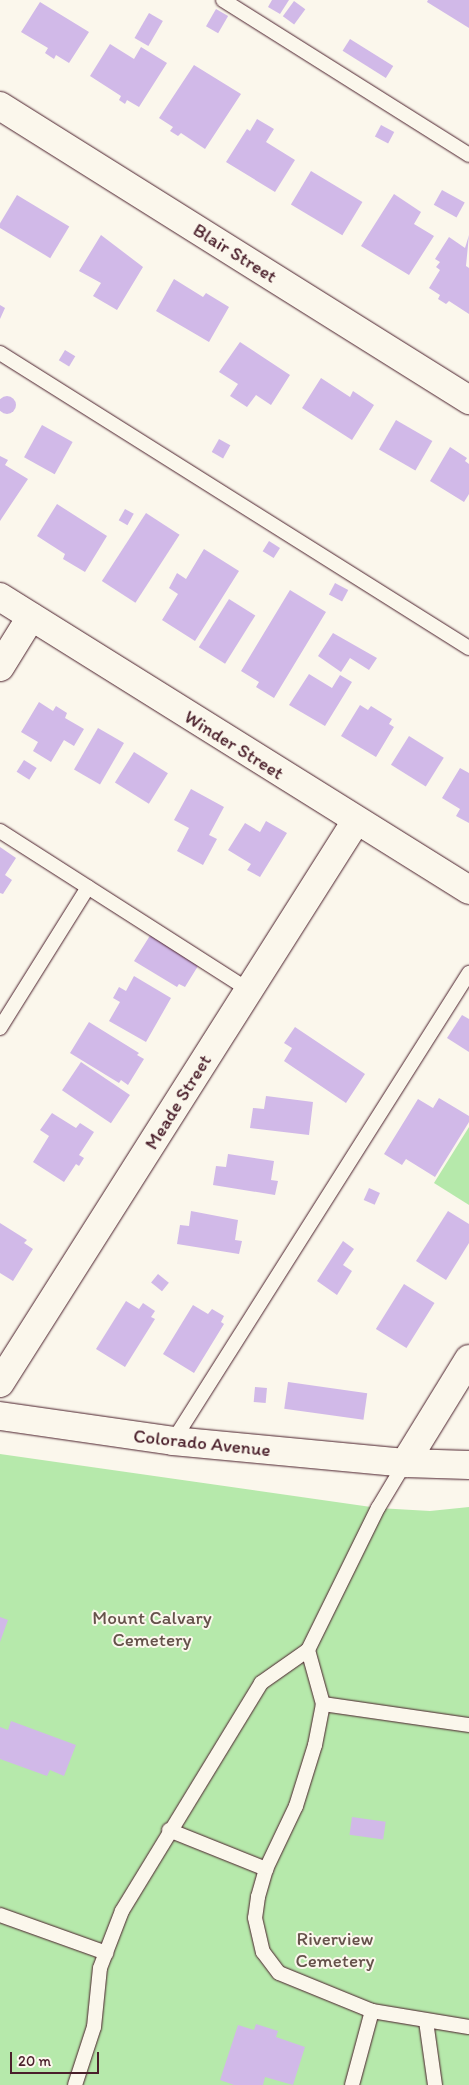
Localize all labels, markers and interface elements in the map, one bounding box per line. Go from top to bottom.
street label: Blair Street [189,218,281,288]
street label: Winder Street [180,705,288,785]
street label: Meade Street [140,1050,216,1154]
street label: Colorado Avenue [132,1424,272,1462]
park label: Mount Calvary Cemetery [92,1607,212,1651]
park label: Riverview Cemetery [295,1928,375,1972]
scale bar [12,2042,101,2074]
text: 20 m [18,2052,51,2070]

